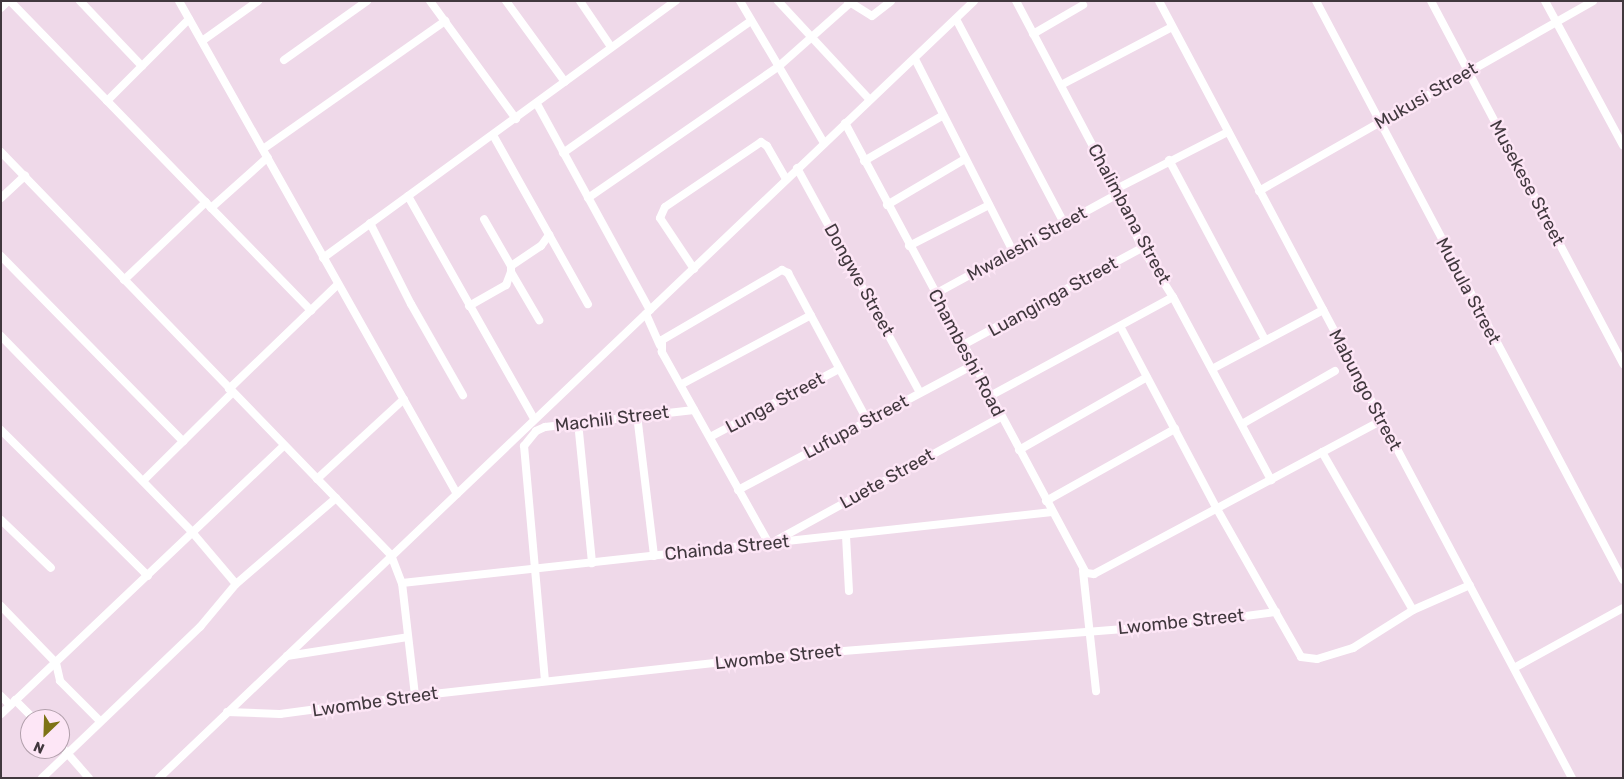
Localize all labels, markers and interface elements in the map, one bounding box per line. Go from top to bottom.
street label: Mukusi Street [1371,58,1481,134]
street label: Musekese Street [1485,117,1569,249]
street label: Chalimbana Street [1083,140,1175,288]
street label: Mwaleshi Street [963,202,1091,286]
street label: Dongwe Street [819,220,899,340]
street label: Mubula Street [1431,234,1505,348]
street label: Luanginga Street [985,252,1121,342]
street label: Chambeshi Road [923,286,1009,420]
street label: Mabungo Street [1324,326,1406,454]
street label: Lunga Street [722,368,828,438]
street label: Lufupa Street [800,390,912,464]
street label: Machili Street [554,401,670,437]
street label: Luete Street [836,444,938,514]
street label: Chainda Street [664,531,790,565]
street label: Lwombe Street [1117,605,1245,639]
street label: Lwombe Street [714,640,842,674]
street label: Lwombe Street [311,682,439,722]
north arrow [20,709,70,759]
text: N [31,737,47,757]

